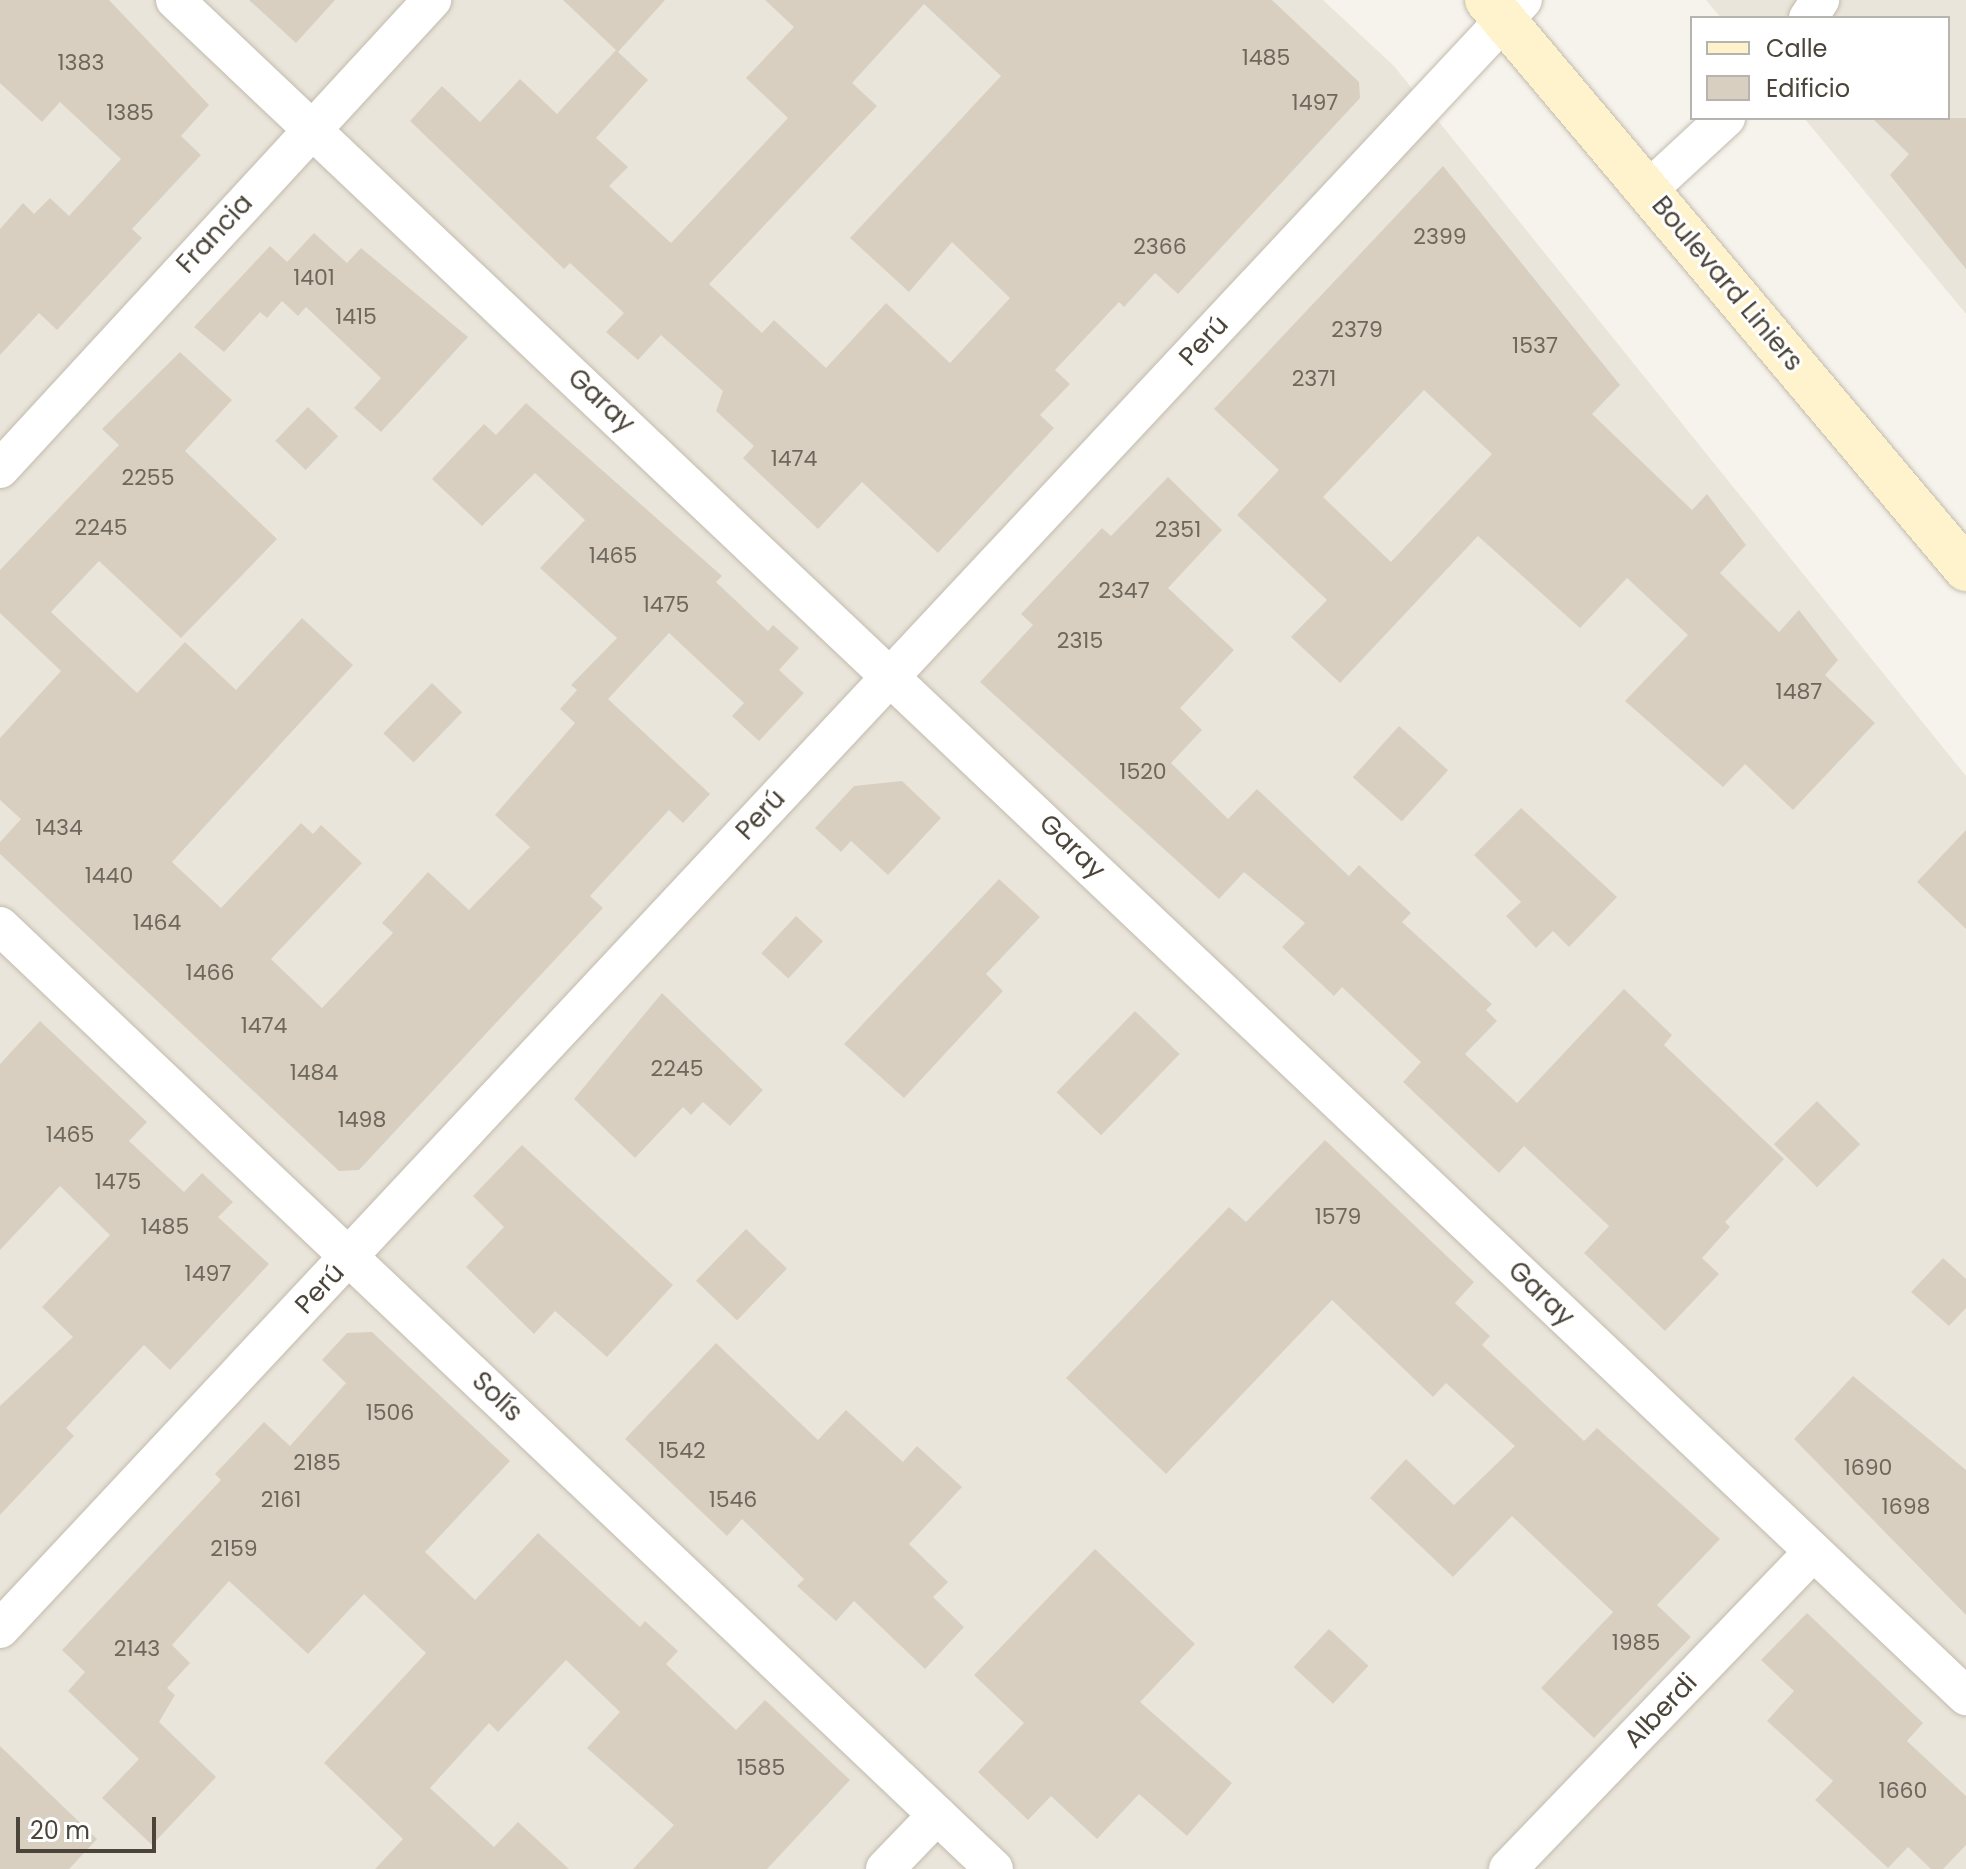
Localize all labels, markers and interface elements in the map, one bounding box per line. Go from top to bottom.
legend [1690,16,1950,120]
text: Calle [1766,32,1827,65]
house number: 1485 [1242,45,1290,71]
house number: 1383 [58,50,104,76]
text: Edificio [1766,72,1850,105]
house number: 1497 [1292,90,1338,116]
house number: 1385 [106,100,154,126]
street label: Francia [171,188,259,280]
street label: Boulevard Liniers [1645,190,1809,378]
house number: 2399 [1413,224,1467,250]
house number: 2366 [1133,234,1187,260]
house number: 1401 [293,265,335,291]
house number: 1415 [335,304,377,330]
street label: Perú [1173,309,1235,373]
house number: 2379 [1331,317,1383,343]
house number: 1537 [1512,333,1558,359]
street label: Garay [561,362,641,440]
house number: 2371 [1292,366,1336,392]
house number: 1474 [771,446,817,472]
house number: 2255 [122,465,174,491]
house number: 2245 [75,515,127,541]
house number: 2351 [1155,517,1201,543]
house number: 1465 [589,543,637,569]
house number: 2347 [1098,578,1150,604]
house number: 1475 [643,592,689,618]
house number: 2315 [1057,628,1103,654]
house number: 1487 [1776,679,1822,705]
house number: 1520 [1119,759,1167,785]
street label: Perú [730,783,792,847]
street label: Garay [1032,808,1112,886]
house number: 1434 [35,815,83,841]
house number: 1440 [85,863,133,889]
house number: 1464 [133,910,181,936]
house number: 1466 [186,960,234,986]
house number: 1474 [241,1013,287,1039]
house number: 2245 [651,1056,703,1082]
house number: 1484 [290,1060,338,1086]
house number: 1498 [338,1107,386,1133]
house number: 1465 [46,1122,94,1148]
house number: 1475 [95,1169,141,1195]
house number: 1579 [1315,1204,1361,1230]
house number: 1485 [141,1214,189,1240]
street label: Garay [1501,1255,1581,1333]
street label: Perú [289,1257,351,1321]
house number: 1497 [185,1261,231,1287]
street label: Solís [465,1366,529,1428]
house number: 1506 [366,1400,414,1426]
house number: 1542 [658,1438,706,1464]
house number: 2185 [293,1450,341,1476]
house number: 1690 [1844,1455,1892,1481]
house number: 2161 [261,1487,301,1513]
house number: 1546 [709,1487,757,1513]
house number: 1698 [1882,1494,1930,1520]
house number: 2159 [210,1536,258,1562]
house number: 1985 [1612,1630,1660,1656]
house number: 2143 [114,1636,160,1662]
street label: Alberdi [1618,1667,1704,1755]
house number: 1585 [737,1755,785,1781]
house number: 1660 [1879,1778,1927,1804]
scale bar [20,1801,160,1851]
text: 20 m [30,1814,90,1847]

